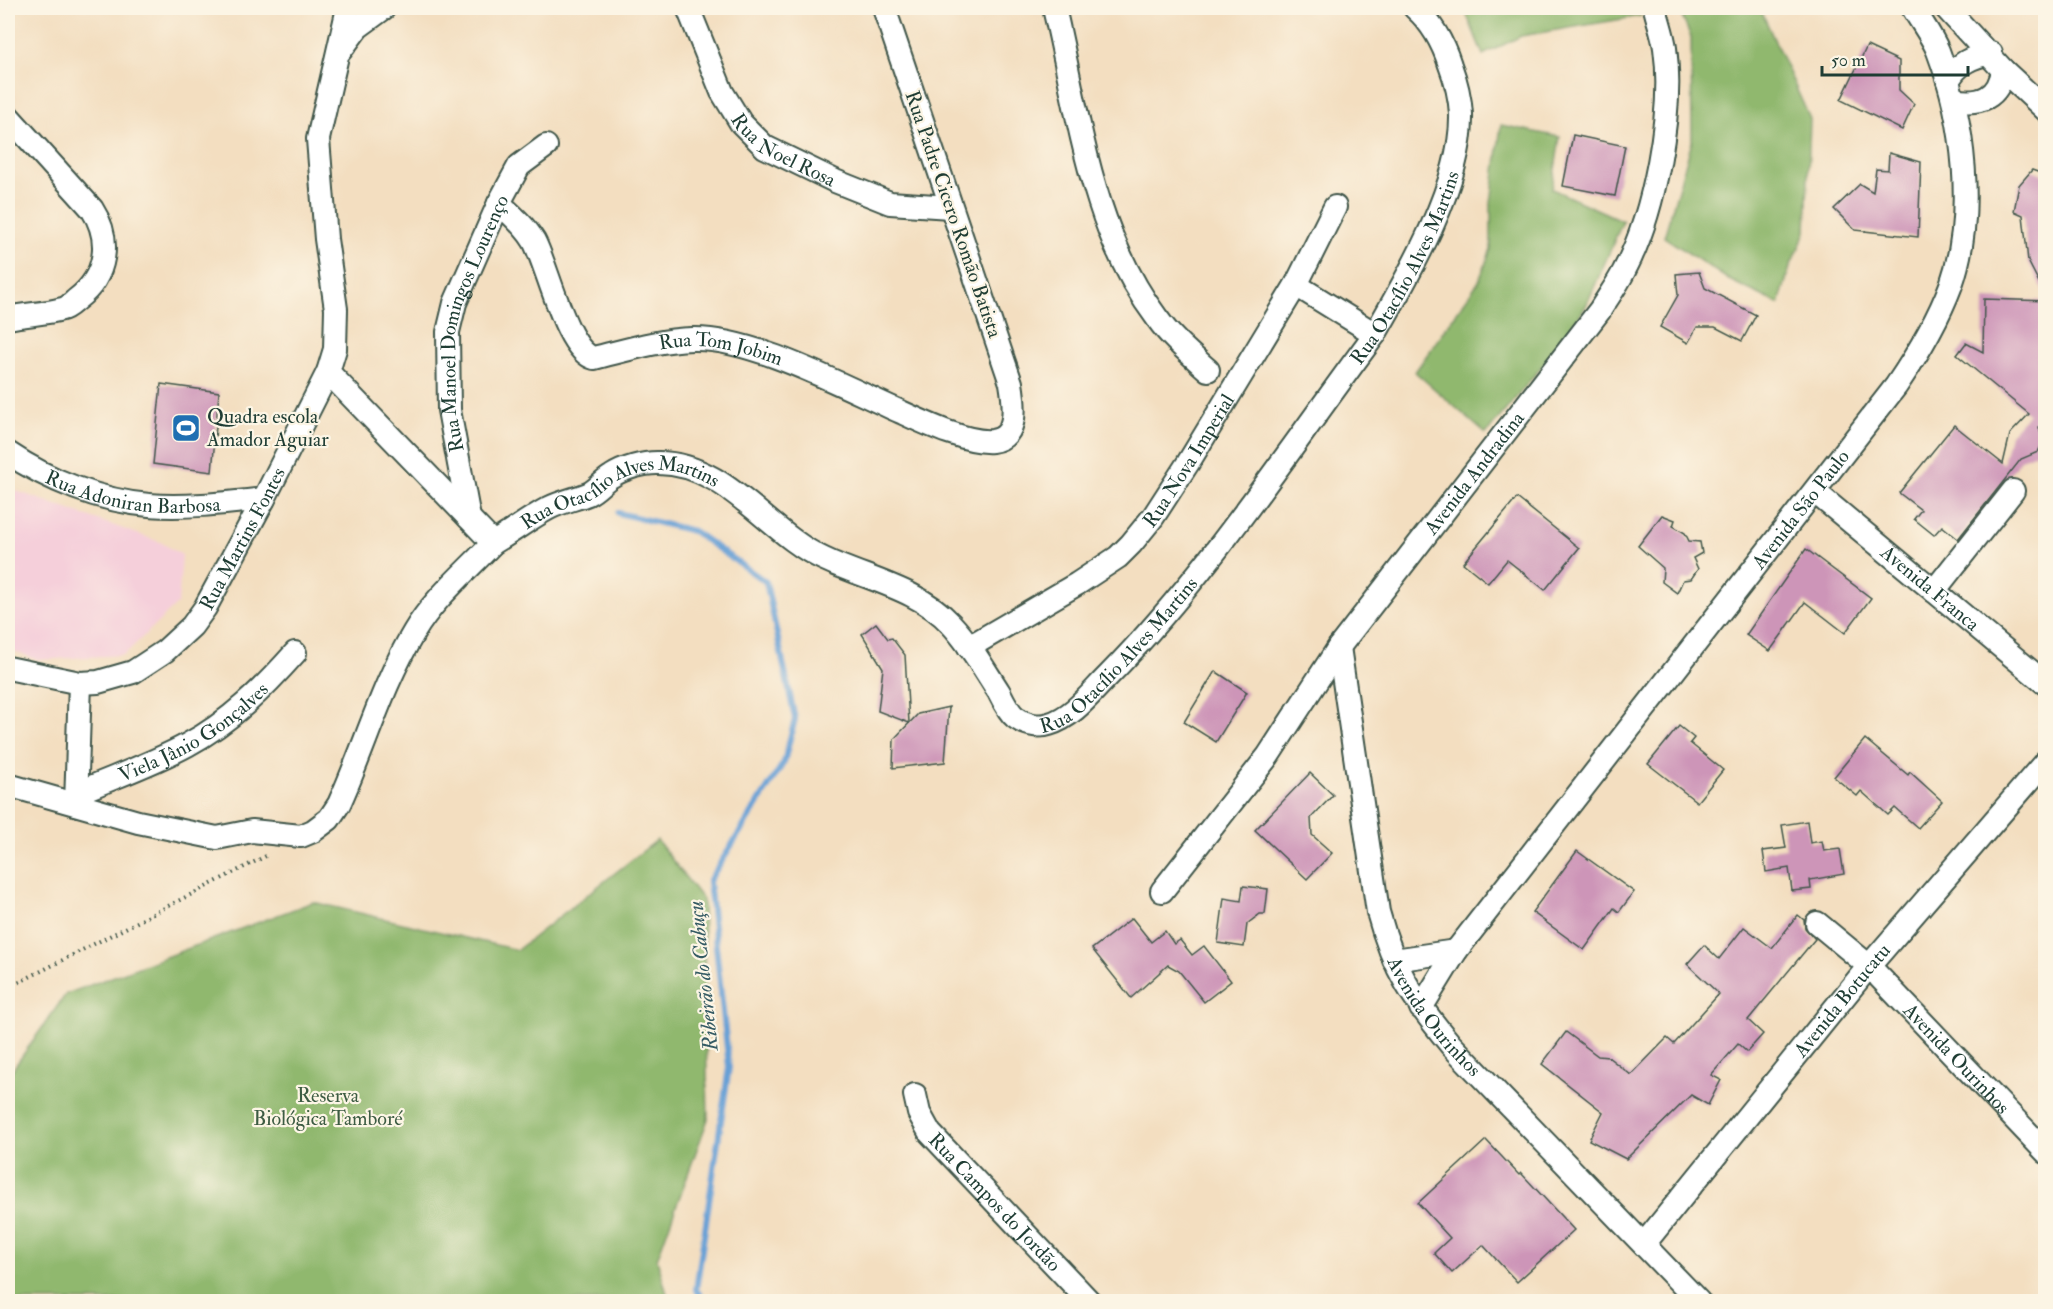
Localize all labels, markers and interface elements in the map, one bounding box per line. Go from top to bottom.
scale bar [1822,39,1968,77]
text: 50 m [1831,49,1866,72]
street label: Rua Padre Cicero Romão Batista [899,87,1008,342]
street label: Rua Noel Rosa [725,109,841,193]
street label: Rua Otacílio Alves Martins [1345,168,1465,369]
street label: Rua Manoel Domingos Lourenço [436,190,514,454]
street label: Rua Tom Jobim [657,327,787,372]
street label: Rua Nova Imperial [1137,389,1240,533]
place label: Quadra escola Amador Aguiar [206,404,329,452]
street label: Avenida Andradina [1418,406,1530,541]
sports icon: Quadra escola Amador Aguiar [170,412,202,444]
street label: Avenida São Paulo [1746,445,1855,575]
street label: Rua Otacílio Alves Martins [516,451,725,535]
street label: Rua Martins Fontes [194,463,291,615]
street label: Rua Adoniran Barbosa [41,465,222,519]
street label: Avenida Franca [1875,539,1985,637]
street label: Rua Otacílio Alves Martins [1037,572,1203,739]
street label: Viela Jânio Gonçalves [115,677,274,788]
water label: Ribeirão do Cabuçu [682,900,725,1053]
street label: Avenida Botucatu [1788,938,1896,1063]
street label: Avenida Ourinhos [1381,952,1487,1082]
street label: Avenida Ourinhos [1897,997,2015,1119]
park label: Reserva Biológica Tamboré [253,1083,403,1131]
street label: Rua Campos do Jordão [923,1127,1066,1277]

